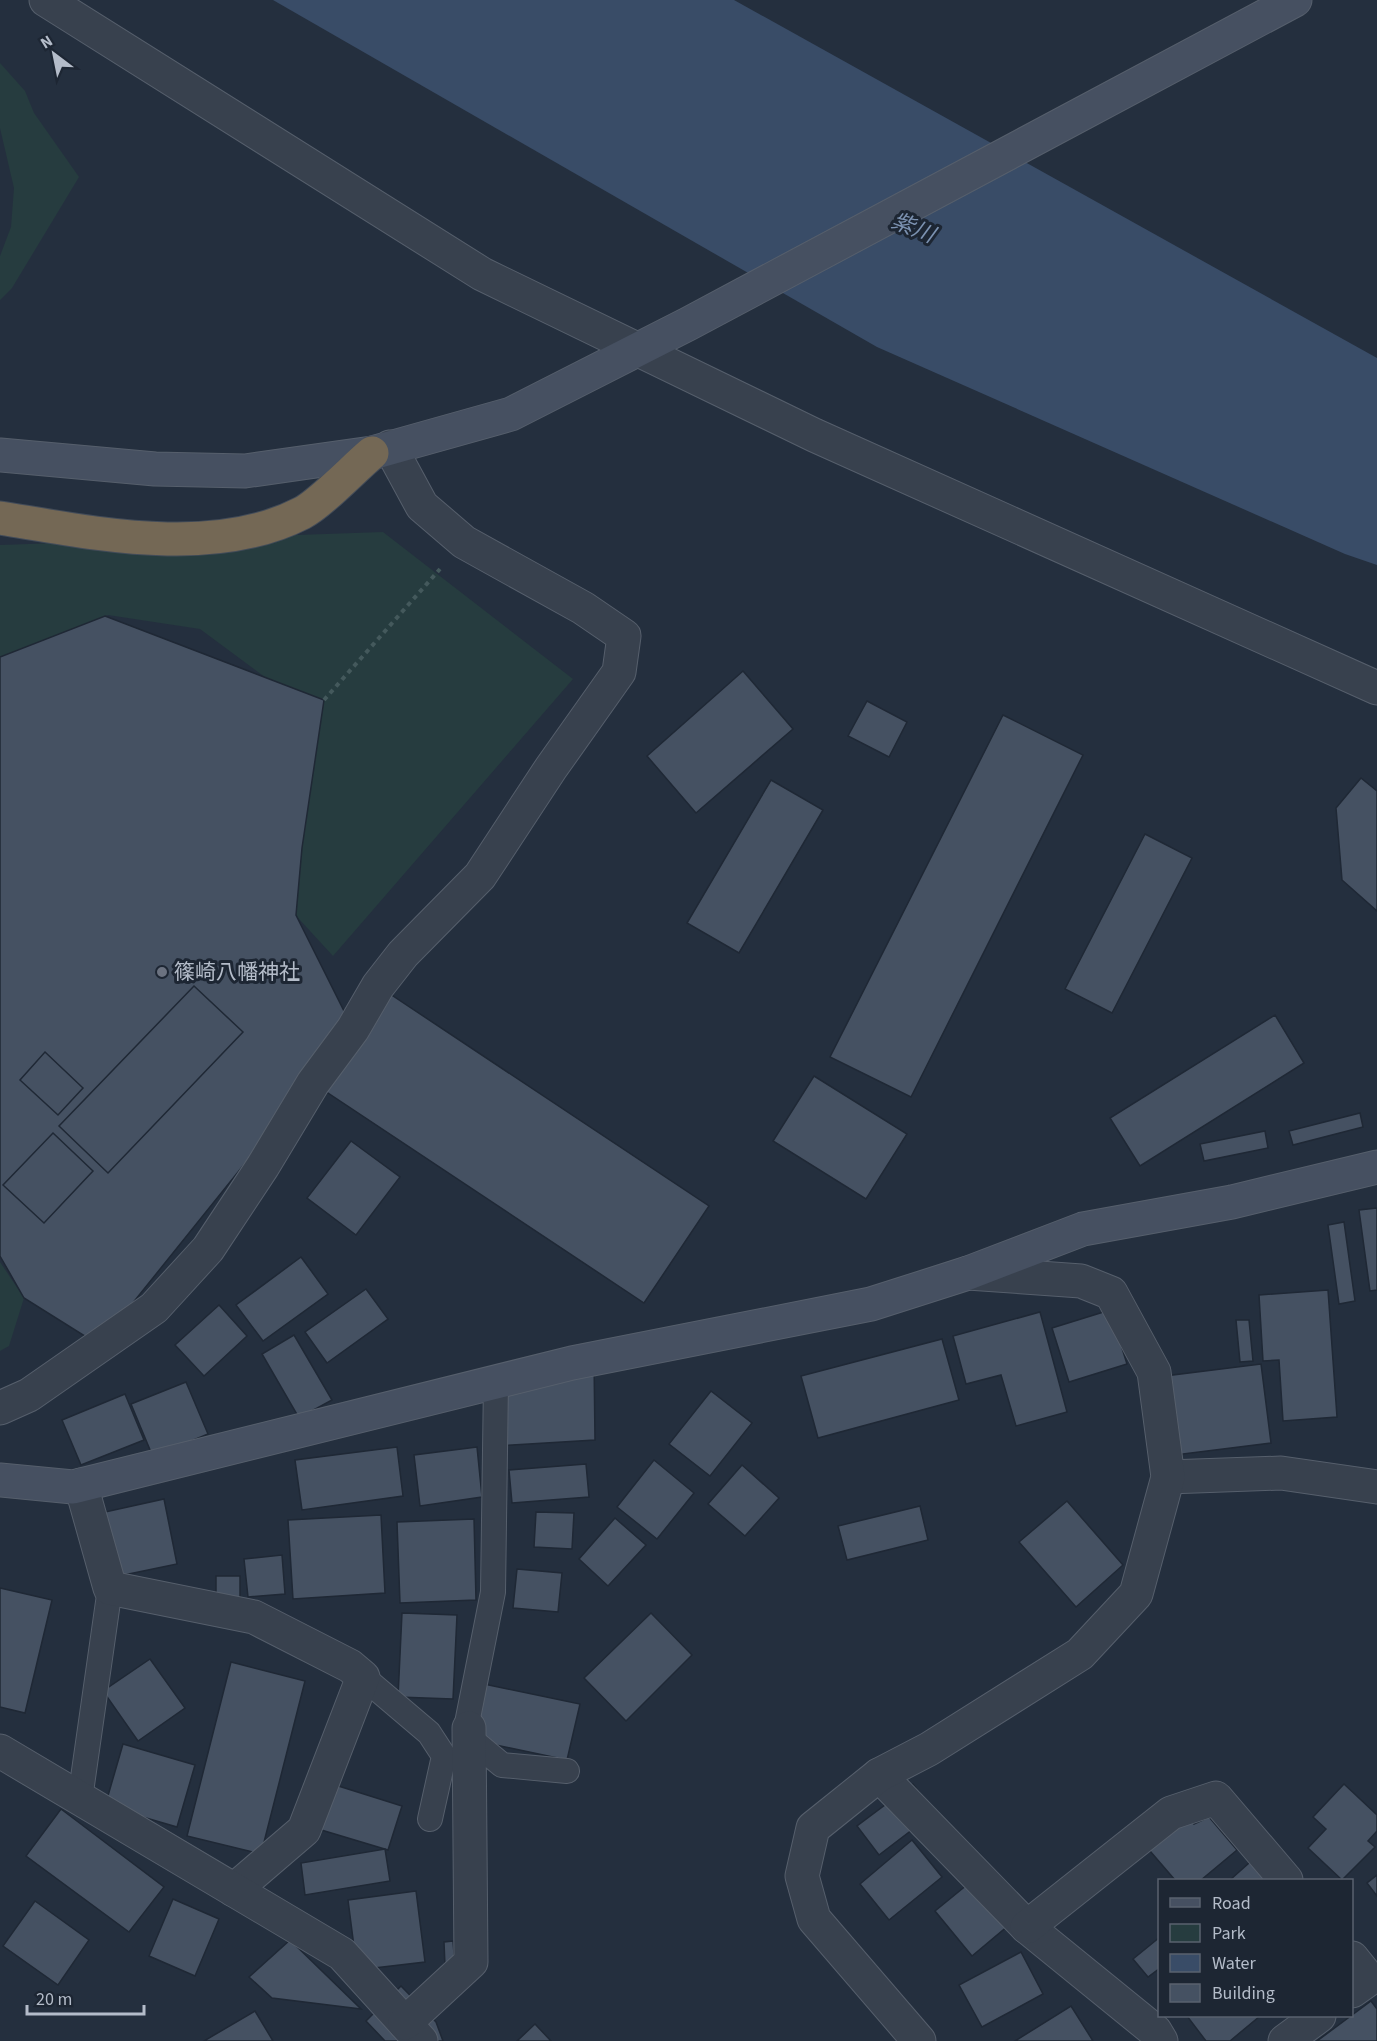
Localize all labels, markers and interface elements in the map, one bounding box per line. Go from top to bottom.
north arrow [24,24,84,84]
text: N [36,30,57,54]
water label: 紫川 [887,205,941,252]
place label: 篠崎八幡神社 [174,957,300,987]
marker: 篠崎八幡神社 [155,965,169,979]
legend [1158,1879,1353,2017]
text: Road [1212,1891,1251,1916]
text: Park [1212,1921,1246,1946]
text: Water [1212,1951,1256,1976]
scale bar [27,1978,144,2016]
text: Building [1212,1981,1275,2006]
text: 20 m [36,1987,72,2012]

